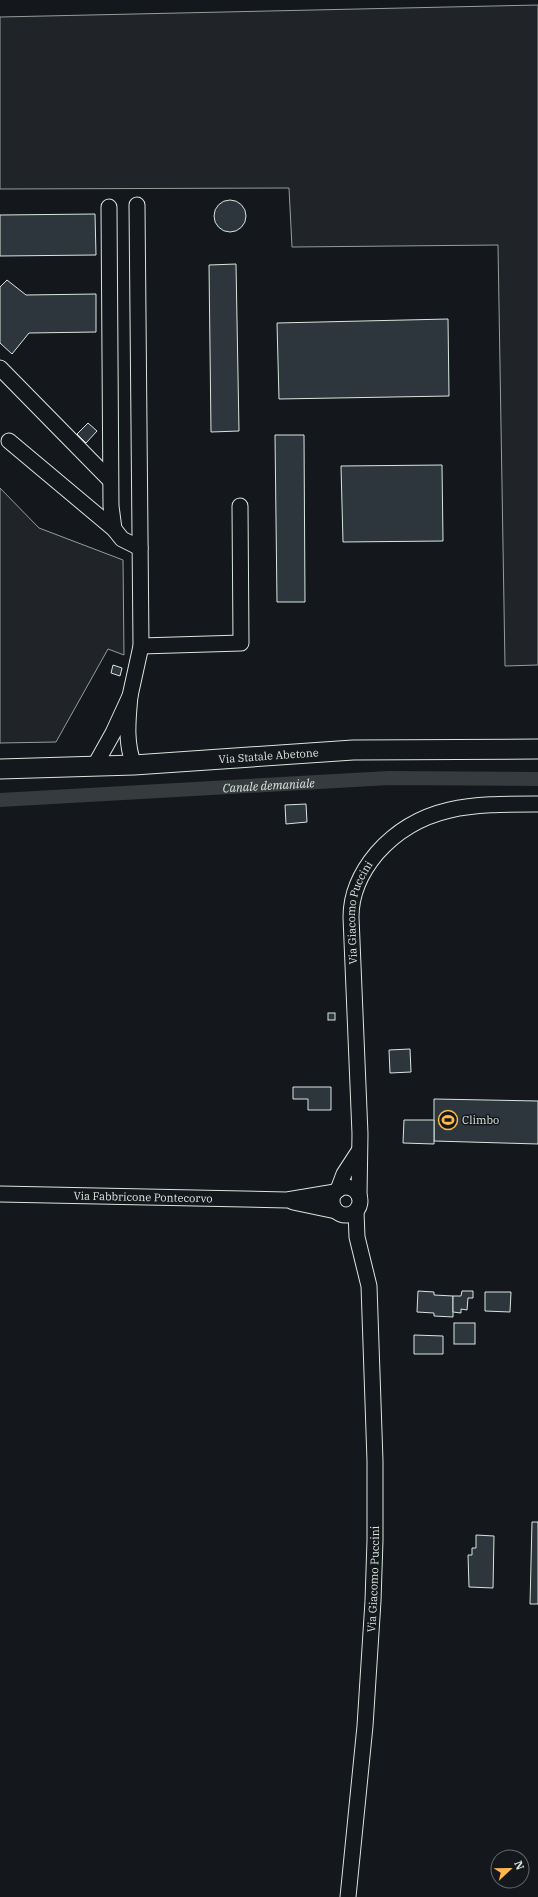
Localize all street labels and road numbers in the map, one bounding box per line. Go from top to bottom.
street label: Via Statale Abetone [218,745,319,766]
street label: Via Giacomo Puccini [344,858,376,965]
street label: Via Fabbricone Pontecorvo [73,1189,213,1205]
street label: Via Giacomo Puccini [364,1525,382,1633]

